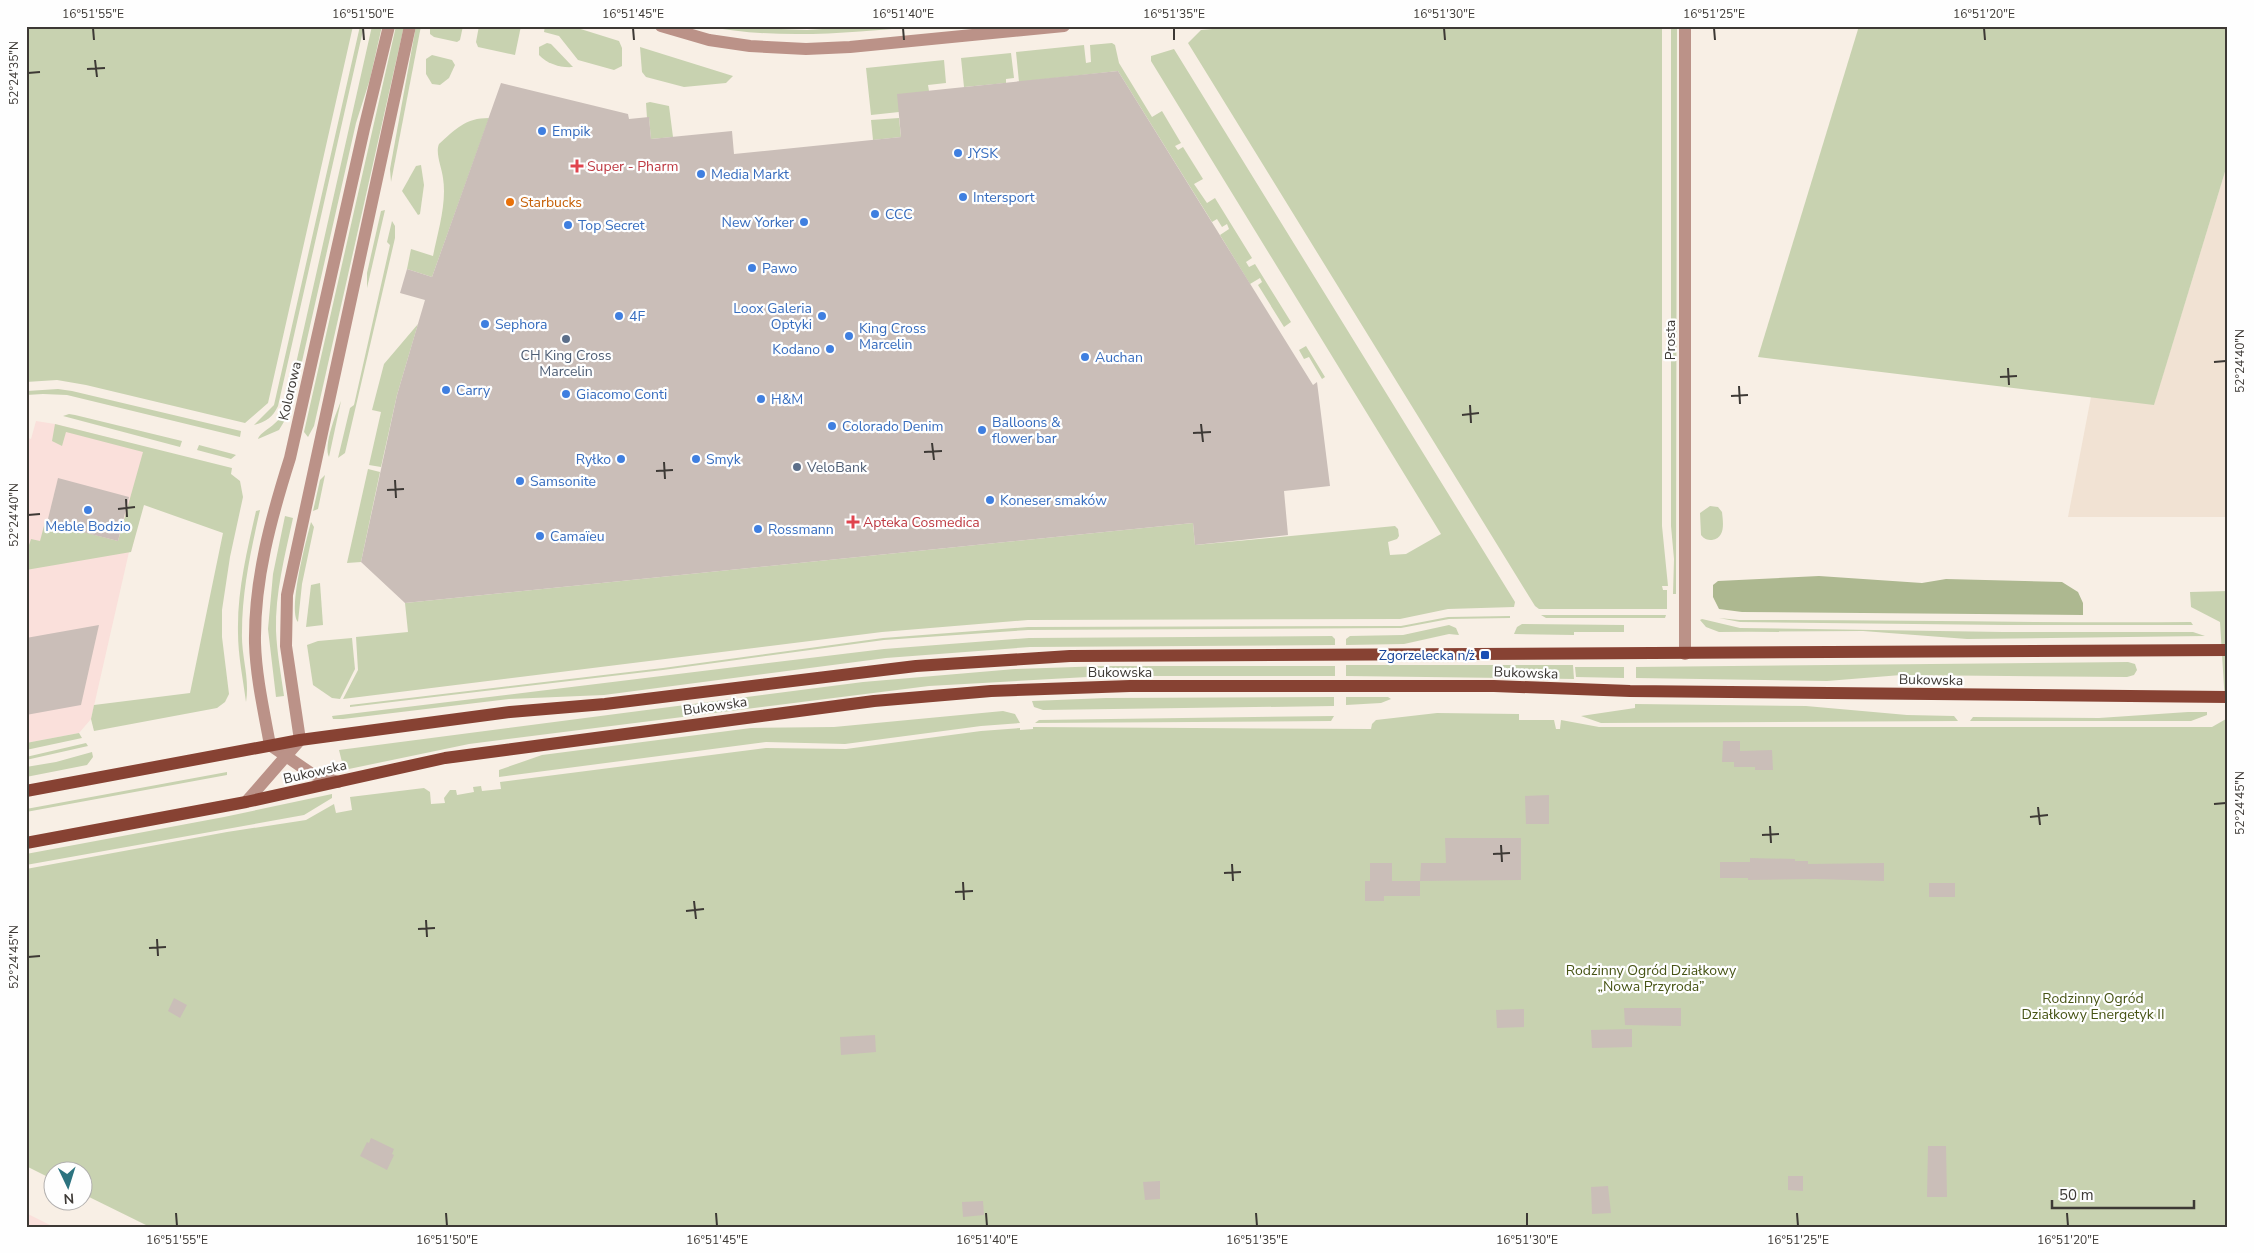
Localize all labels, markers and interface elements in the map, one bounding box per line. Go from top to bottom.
text: 16°51'55"E [62,6,124,22]
text: 16°51'50"E [332,6,394,22]
text: 16°51'45"E [602,6,664,22]
text: 16°51'40"E [872,6,934,22]
text: 16°51'35"E [1143,6,1205,22]
text: 16°51'30"E [1413,6,1475,22]
text: 16°51'25"E [1683,6,1745,22]
text: 16°51'20"E [1953,6,2015,22]
text: 52°24'35"N [6,41,22,105]
place label: Empik [552,122,592,141]
marker: Empik [536,125,548,137]
place label: JYSK [967,144,998,163]
marker: JYSK [952,147,964,159]
place label: Super - Pharm [587,157,678,176]
marker: Super - Pharm [571,160,583,172]
place label: Media Markt [711,165,789,184]
marker: Media Markt [695,168,707,180]
place label: Intersport [973,188,1035,207]
marker: Intersport [957,191,969,203]
place label: Starbucks [520,193,582,212]
marker: Starbucks [504,196,516,208]
place label: CCC [885,205,913,224]
marker: CCC [869,208,881,220]
place label: New Yorker [722,213,794,232]
place label: Top Secret [578,216,645,235]
marker: New Yorker [798,216,810,228]
marker: Top Secret [562,219,574,231]
place label: Pawo [762,259,798,278]
marker: Pawo [746,262,758,274]
place label: Loox Galeria Optyki [733,299,812,334]
place label: 4F [629,307,645,326]
marker: 4F [613,310,625,322]
marker: Loox Galeria Optyki [816,310,828,322]
place label: Sephora [495,315,547,334]
marker: Sephora [479,318,491,330]
place label: King Cross Marcelin [859,319,927,354]
street label: Prosta [1661,320,1680,360]
text: 52°24'40"N [2232,329,2248,393]
marker: King Cross Marcelin [843,330,855,342]
marker: CH King Cross Marcelin [560,333,572,345]
place label: Kodano [772,340,820,359]
marker: Kodano [824,343,836,355]
place label: CH King Cross Marcelin [520,346,612,381]
place label: Auchan [1095,348,1143,367]
marker: Auchan [1079,351,1091,363]
street label: Kolorowa [274,360,306,422]
place label: Carry [456,381,491,400]
marker: Carry [440,384,452,396]
place label: Giacomo Conti [576,385,667,404]
marker: Giacomo Conti [560,388,572,400]
place label: H&M [771,390,803,409]
marker: H&M [755,393,767,405]
place label: Balloons & flower bar [992,413,1061,448]
place label: Colorado Denim [842,417,944,436]
marker: Colorado Denim [826,420,838,432]
marker: Balloons & flower bar [976,424,988,436]
place label: Ryłko [576,450,611,469]
place label: Smyk [706,450,742,469]
marker: Ryłko [615,453,627,465]
marker: Smyk [690,453,702,465]
place label: VeloBank [806,458,868,477]
marker: VeloBank [791,461,803,473]
place label: Samsonite [530,472,596,491]
marker: Samsonite [514,475,526,487]
text: 52°24'40"N [6,483,22,547]
place label: Koneser smaków [1000,491,1107,510]
marker: Koneser smaków [984,494,996,506]
marker: Meble Bodzio [82,504,94,516]
place label: Apteka Cosmedica [863,513,980,532]
marker: Apteka Cosmedica [847,516,859,528]
place label: Meble Bodzio [45,517,131,536]
place label: Rossmann [768,520,834,539]
marker: Rossmann [752,523,764,535]
place label: Camaïeu [550,527,605,546]
marker: Camaïeu [534,530,546,542]
place label: Zgorzelecka n/ż [1379,646,1476,665]
marker: Zgorzelecka n/ż [1479,649,1491,661]
street label: Bukowska [1493,662,1559,684]
street label: Bukowska [1088,663,1152,682]
street label: Bukowska [1899,670,1963,690]
street label: Bukowska [682,692,748,720]
street label: Bukowska [281,755,349,789]
text: 52°24'45"N [2232,771,2248,835]
text: 52°24'45"N [6,925,22,989]
park label: Rodzinny Ogród Działkowy „Nowa Przyroda” [1566,961,1737,996]
park label: Rodzinny Ogród Działkowy Energetyk II [2021,989,2165,1024]
north arrow [42,1160,92,1210]
scale bar [2052,1178,2194,1210]
text: 50 m [2059,1185,2094,1205]
text: N [63,1189,75,1208]
text: 16°51'55"E [146,1232,208,1248]
text: 16°51'50"E [416,1232,478,1248]
text: 16°51'45"E [686,1232,748,1248]
text: 16°51'40"E [956,1232,1018,1248]
text: 16°51'35"E [1226,1232,1288,1248]
text: 16°51'30"E [1496,1232,1558,1248]
text: 16°51'25"E [1767,1232,1829,1248]
text: 16°51'20"E [2037,1232,2099,1248]

